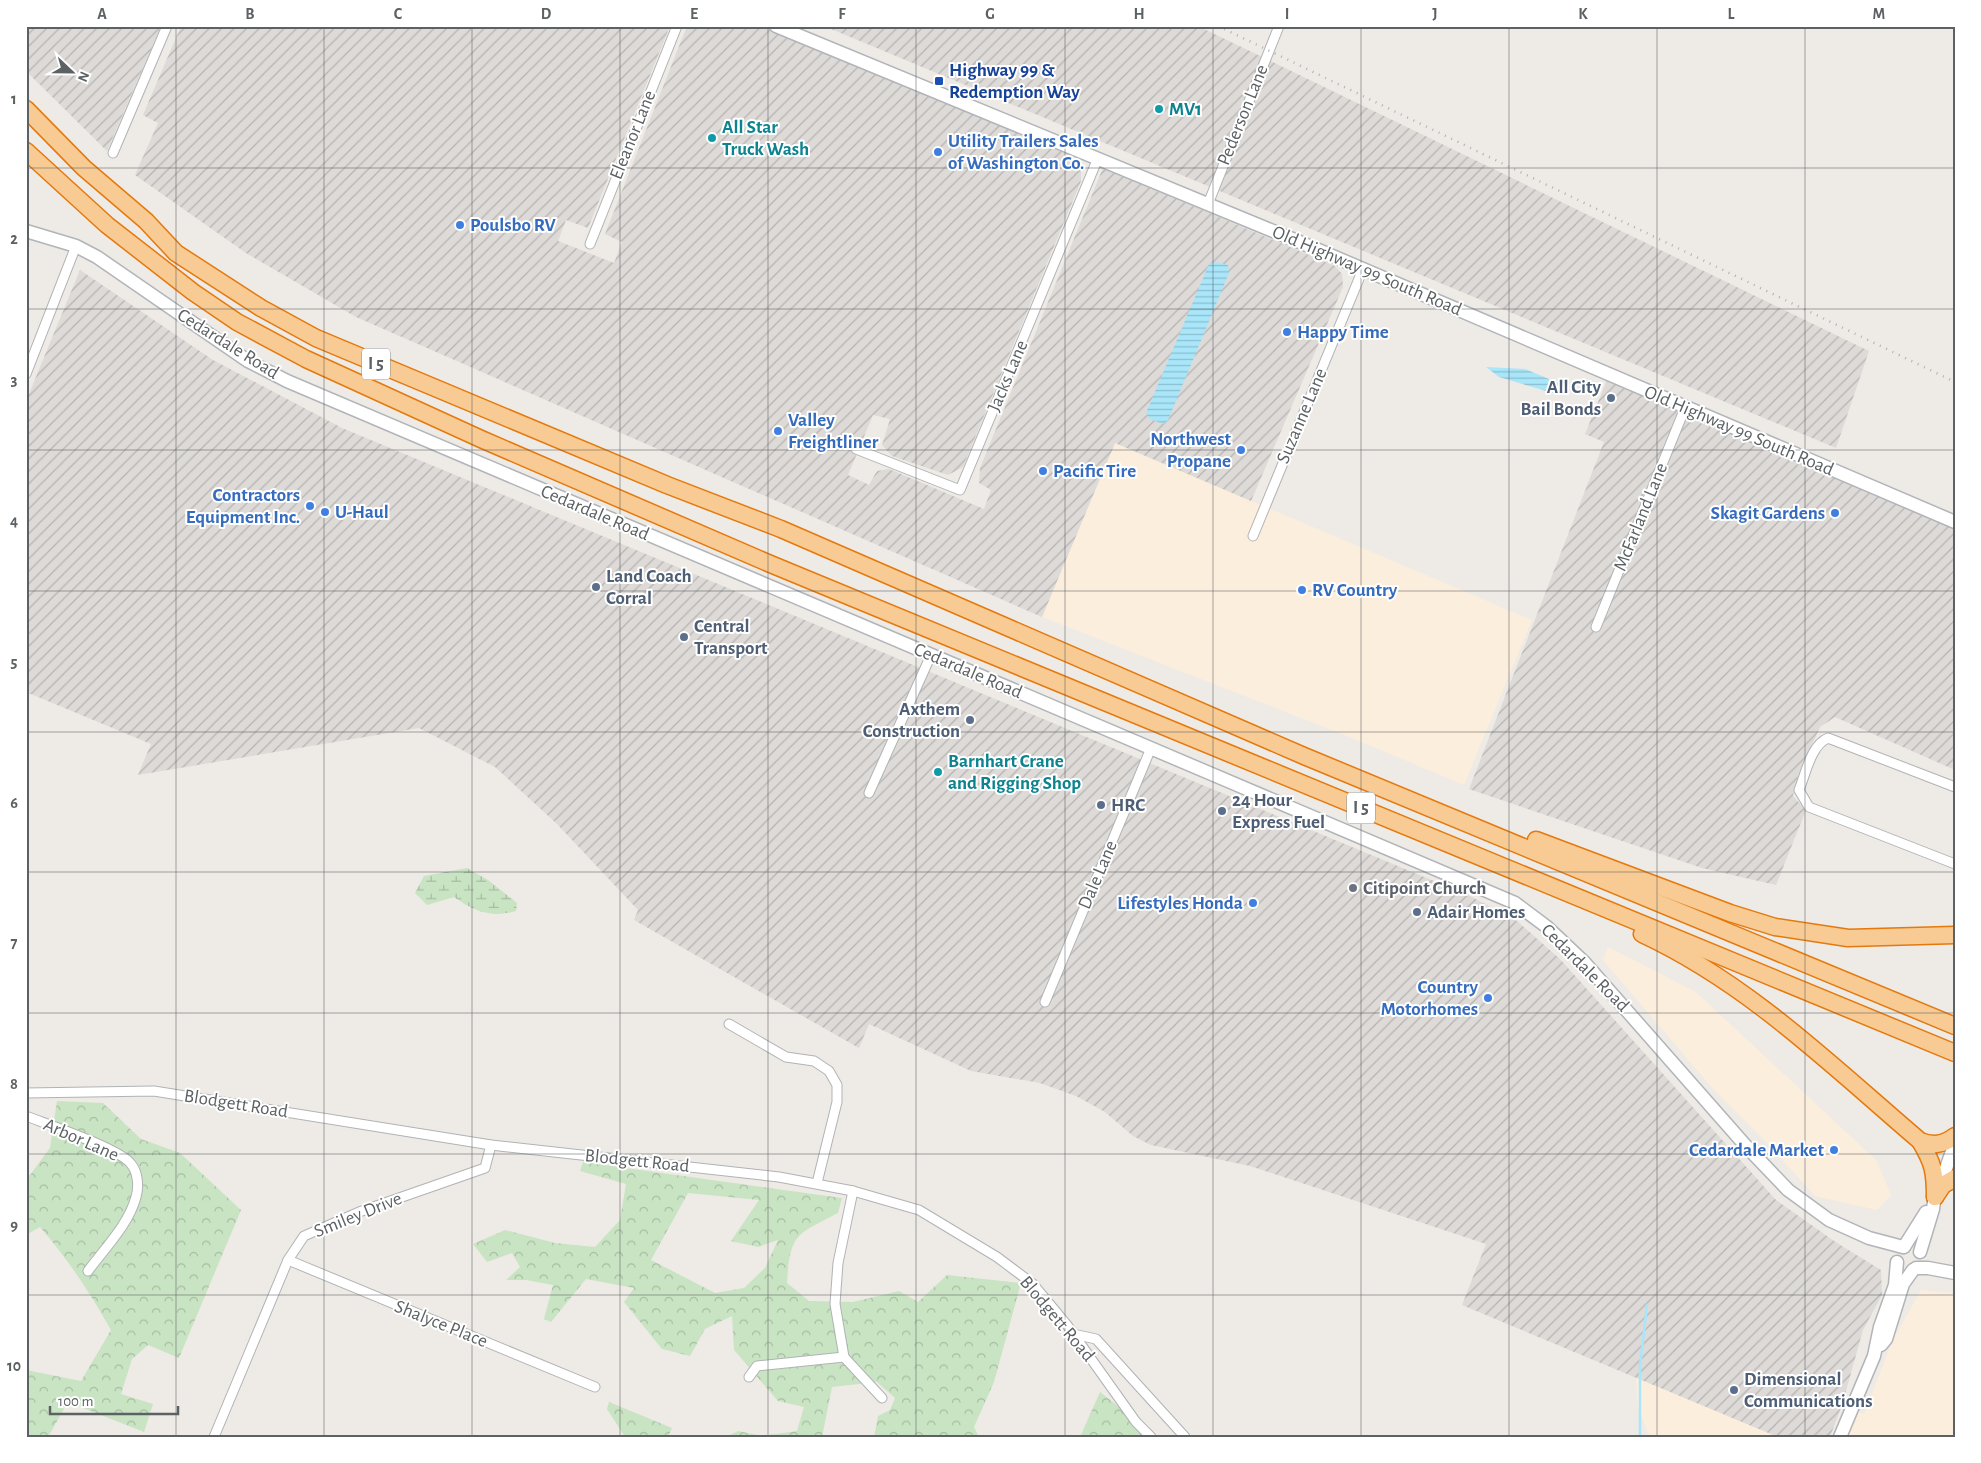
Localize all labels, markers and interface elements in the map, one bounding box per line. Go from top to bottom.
text: A [97,6,107,22]
text: B [245,6,255,22]
text: C [394,6,403,22]
text: D [541,6,552,22]
text: E [690,6,698,22]
text: F [838,6,846,22]
text: G [985,6,995,22]
text: H [1133,6,1145,22]
text: I [1285,6,1289,22]
text: J [1432,6,1438,22]
text: K [1578,6,1588,22]
text: L [1728,6,1735,22]
text: M [1873,6,1885,22]
north arrow [48,48,98,98]
place label: Highway 99 & Redemption Way [949,61,1080,102]
street label: Pederson Lane [1214,62,1272,168]
text: N [75,69,91,84]
marker: Highway 99 & Redemption Way [933,75,945,87]
street label: Eleanor Lane [607,88,659,182]
text: 1 [11,91,17,107]
place label: MV1 [1169,100,1202,119]
marker: MV1 [1153,103,1165,115]
place label: All Star Truck Wash [722,118,809,159]
marker: All Star Truck Wash [706,132,718,144]
place label: Utility Trailers Sales of Washington Co. [948,132,1099,173]
marker: Utility Trailers Sales of Washington Co. [932,146,944,158]
place label: Poulsbo RV [470,216,556,235]
marker: Poulsbo RV [454,219,466,231]
street label: Old Highway 99 South Road [1269,222,1465,320]
text: 2 [10,231,18,247]
street label: Cedardale Road [174,305,282,383]
place label: Happy Time [1297,323,1389,342]
marker: Happy Time [1281,326,1293,338]
street label: Jacks Lane [985,338,1031,414]
road number: I 5 [362,348,390,379]
street label: Suzanne Lane [1273,366,1331,466]
text: 3 [11,372,18,388]
place label: All City Bail Bonds [1521,378,1601,419]
street label: Old Highway 99 South Road [1641,382,1837,480]
marker: All City Bail Bonds [1605,392,1617,404]
place label: Valley Freightliner [788,411,879,452]
marker: Valley Freightliner [772,425,784,437]
place label: Northwest Propane [1150,430,1232,471]
marker: Northwest Propane [1235,444,1247,456]
street label: McFarland Lane [1611,460,1671,574]
place label: Pacific Tire [1053,462,1136,481]
marker: Pacific Tire [1037,465,1049,477]
street label: Cedardale Road [538,482,652,544]
place label: Contractors Equipment Inc. [186,486,300,527]
marker: Contractors Equipment Inc. [304,500,316,512]
place label: U-Haul [335,503,389,522]
place label: Skagit Gardens [1711,504,1825,523]
marker: U-Haul [319,506,331,518]
marker: Skagit Gardens [1829,507,1841,519]
text: 4 [10,513,18,529]
place label: Land Coach Corral [606,567,692,608]
marker: Land Coach Corral [590,581,602,593]
place label: RV Country [1312,581,1398,600]
marker: RV Country [1296,584,1308,596]
place label: Central Transport [694,617,768,658]
marker: Central Transport [678,631,690,643]
street label: Cedardale Road [911,640,1025,702]
text: 5 [11,654,18,670]
place label: Axthem Construction [863,700,960,741]
marker: Axthem Construction [964,714,976,726]
place label: Barnhart Crane and Rigging Shop [948,752,1081,793]
marker: Barnhart Crane and Rigging Shop [932,766,944,778]
place label: 24 Hour Express Fuel [1232,791,1325,832]
road number: I 5 [1347,792,1375,824]
text: 6 [10,795,18,811]
place label: HRC [1111,796,1145,815]
marker: HRC [1095,799,1107,811]
marker: 24 Hour Express Fuel [1216,805,1228,817]
street label: Dale Lane [1075,838,1121,912]
place label: Citipoint Church [1363,879,1486,898]
marker: Citipoint Church [1347,882,1359,894]
place label: Lifestyles Honda [1117,894,1243,913]
marker: Lifestyles Honda [1247,897,1259,909]
place label: Adair Homes [1427,903,1525,922]
marker: Adair Homes [1411,906,1423,918]
street label: Cedardale Road [1537,920,1633,1016]
text: 7 [11,935,18,951]
place label: Country Motorhomes [1381,978,1479,1019]
marker: Country Motorhomes [1482,992,1494,1004]
text: 8 [10,1076,18,1092]
street label: Blodgett Road [183,1086,290,1122]
street label: Arbor Lane [41,1115,121,1165]
place label: Cedardale Market [1689,1141,1825,1160]
marker: Cedardale Market [1828,1144,1840,1156]
street label: Blodgett Road [584,1146,690,1176]
street label: Smiley Drive [311,1189,405,1241]
text: 9 [10,1217,18,1233]
street label: Blodgett Road [1016,1273,1098,1365]
street label: Shalyce Place [392,1297,490,1351]
text: 10 [7,1358,21,1374]
place label: Dimensional Communications [1744,1370,1872,1411]
scale bar [50,1383,178,1415]
marker: Dimensional Communications [1728,1384,1740,1396]
text: 100 m [58,1394,93,1409]

